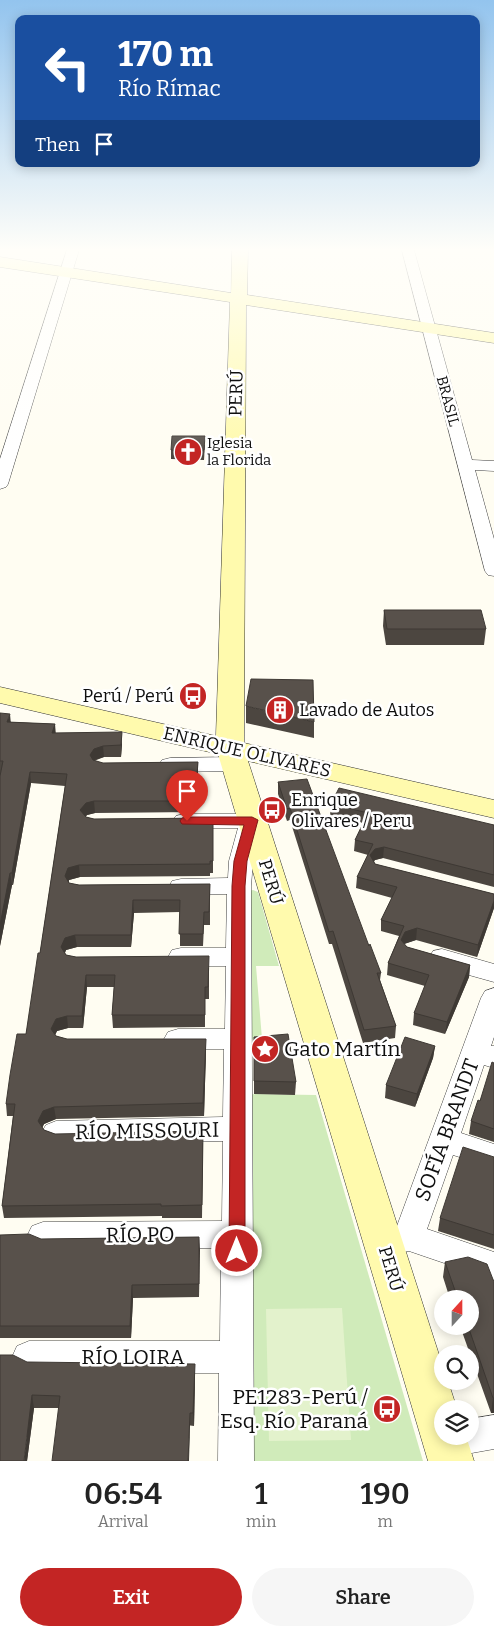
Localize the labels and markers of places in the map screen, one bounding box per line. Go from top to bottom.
place label: Iglesia la Florida [207,434,271,469]
church icon: Iglesia la Florida [173,437,203,467]
bus stop icon: Perú / Perú [178,681,208,711]
place label: Perú / Perú [83,685,174,707]
building icon: Lavado de Autos [265,695,295,725]
place label: Lavado de Autos [299,699,434,721]
pin [166,770,208,821]
place label: Enrique Olivares / Peru [291,789,412,832]
bus stop icon: Enrique Olivares / Peru [257,795,287,825]
place icon: Gato Martín [250,1034,280,1064]
place label: Gato Martín [284,1036,401,1062]
place label: PE1283-Perú / Esq. Río Paraná [220,1384,368,1434]
bus stop icon: PE1283-Perú / Esq. Río Paraná [372,1394,402,1424]

